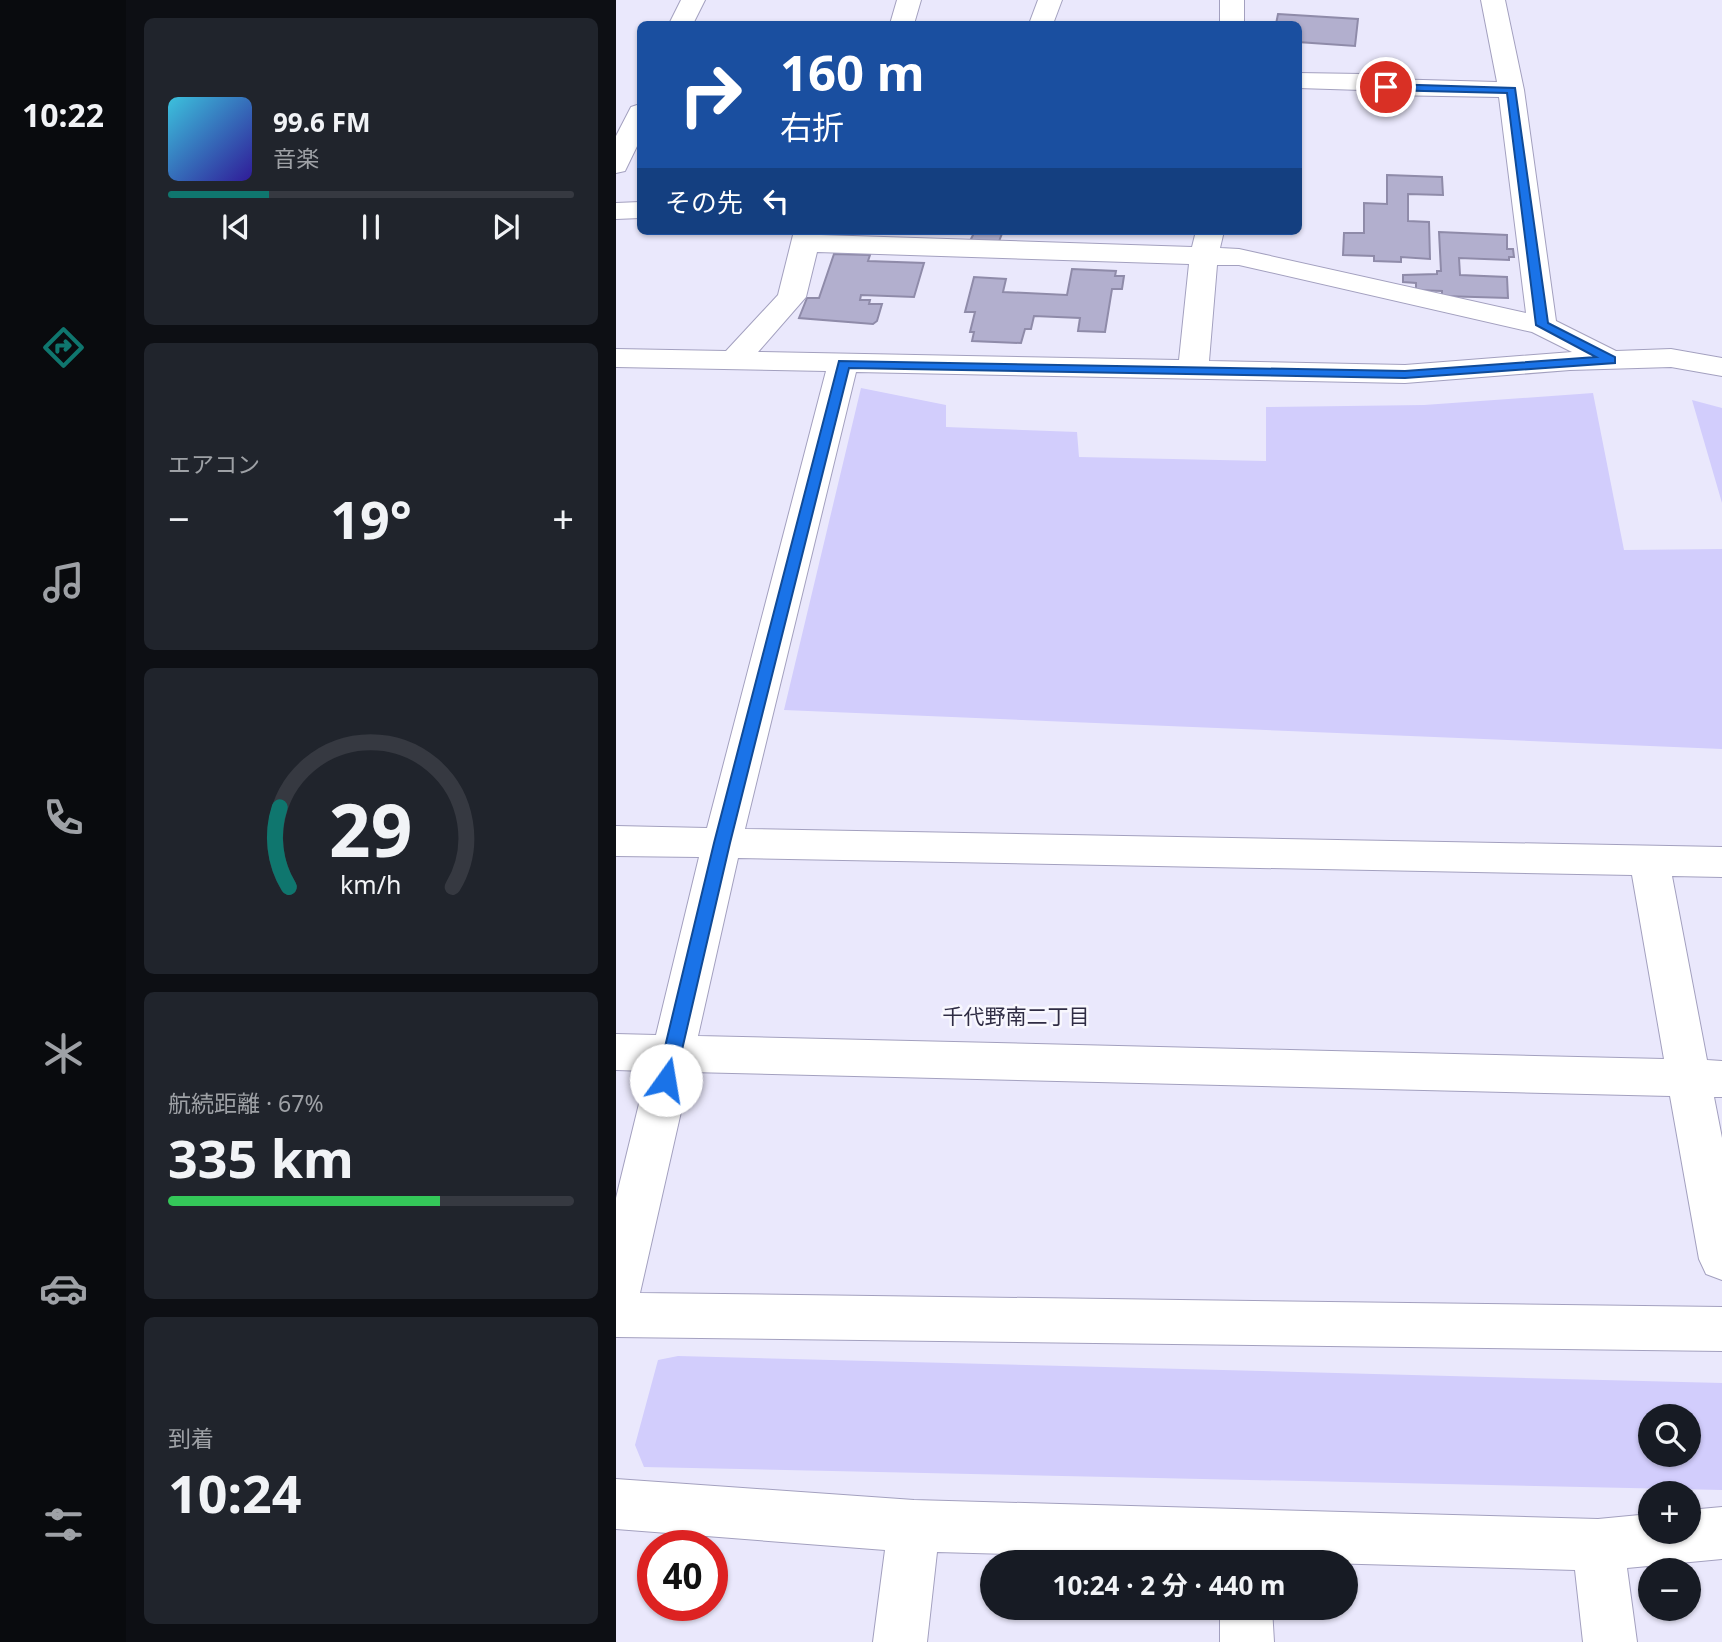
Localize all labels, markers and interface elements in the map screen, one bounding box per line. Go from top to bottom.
text: 160 m [780,39,925,105]
icon: right [665,49,756,140]
pin [1356,57,1416,117]
icon: arrive [1367,68,1405,106]
text: 10:22 [22,93,104,136]
text: 99.6 FM [273,104,370,140]
text: 右折 [780,105,844,148]
text: 音楽 [273,142,319,174]
icon: left [757,182,795,220]
text: その先 [665,184,743,220]
icon: previous [217,208,255,246]
icon: pause [352,208,390,246]
icon: next [487,208,525,246]
icon: directions [39,323,88,372]
text: エアコン [168,448,260,480]
text: 19° [330,483,412,554]
text: − [168,492,190,544]
text: + [552,492,574,544]
icon: music [39,558,88,607]
text: 29 [329,779,413,878]
icon: phone [39,793,88,842]
text: km/h [340,867,402,901]
district label: 千代野南二丁目 [943,1002,1090,1030]
icon: climate [39,1029,88,1078]
position arrow [629,1043,703,1117]
text: 航続距離 · 67% [168,1087,324,1119]
text: 335 km [168,1122,354,1193]
icon: car [39,1264,88,1313]
map controls [1638,1404,1701,1621]
button: search [1638,1404,1701,1467]
text: 到着 [168,1422,214,1454]
text: 10:24 [168,1457,302,1528]
button: + [1638,1481,1701,1544]
icon: filters [39,1500,88,1549]
speed limit sign: 40 [637,1530,728,1621]
button: − [1638,1558,1701,1621]
text: 10:24 · 2 分 · 440 m [1053,1567,1285,1603]

